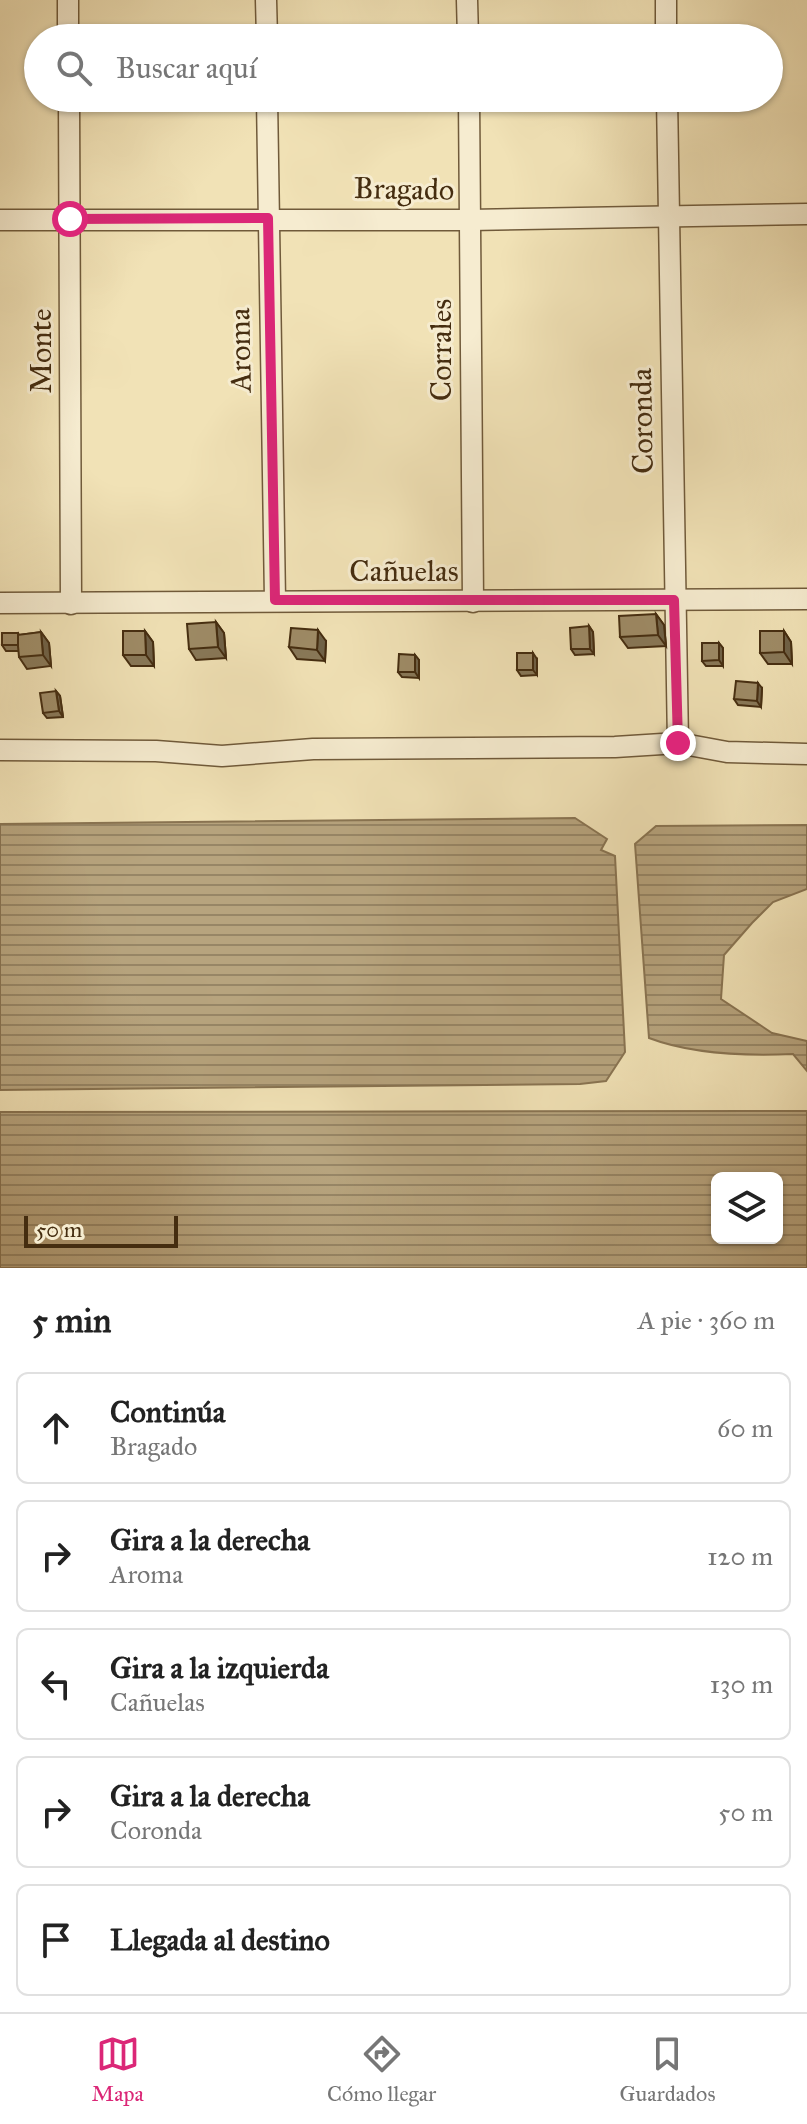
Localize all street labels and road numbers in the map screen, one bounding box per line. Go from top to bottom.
street label: Bragado [353,170,455,208]
street label: Corrales [423,299,459,401]
street label: Aroma [221,307,259,395]
street label: Monte [23,308,59,394]
street label: Coronda [623,367,661,474]
street label: Cañuelas [349,553,459,589]

